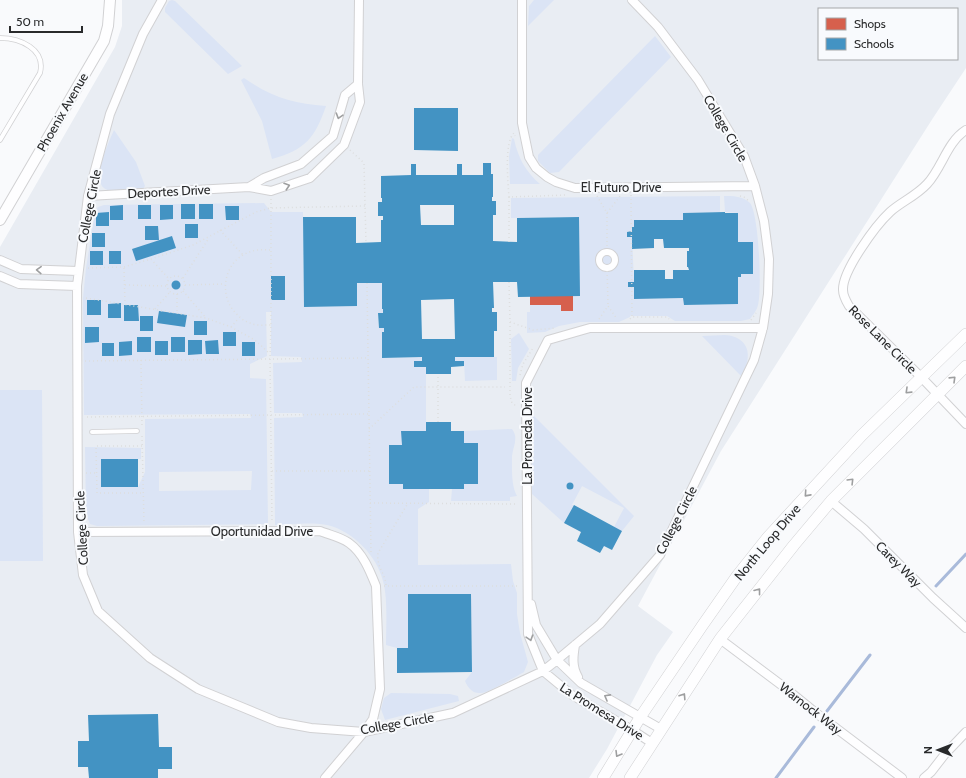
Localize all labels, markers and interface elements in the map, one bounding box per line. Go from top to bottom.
scale bar [10,8,82,34]
legend [818,8,958,60]
text: 50 m [16,14,44,29]
text: Shops [854,16,886,31]
text: Schools [854,36,894,51]
street label: Phoenix Avenue [33,69,91,154]
street label: College Circle [700,92,752,165]
one-way arrow [335,112,344,119]
street label: College Circle [74,168,104,244]
street label: El Futuro Drive [581,179,662,195]
street label: Deportes Drive [127,181,211,201]
one-way arrow [283,182,290,191]
one-way arrow [36,265,42,274]
street label: Rose Lane Circle [846,302,921,377]
one-way arrow [948,376,956,384]
one-way arrow [905,386,913,394]
street label: La Promeda Drive [519,387,535,485]
one-way arrow [846,478,854,486]
street label: College Circle [652,483,700,557]
one-way arrow [805,489,812,497]
street label: College Circle [71,490,91,566]
street label: North Loop Drive [730,500,804,583]
street label: Oportunidad Drive [211,523,314,539]
street label: Carey Way [873,538,926,591]
one-way arrow [754,588,761,595]
one-way arrow [526,635,534,642]
street label: Warnock Way [776,678,846,738]
street label: La Promesa Drive [557,679,647,743]
one-way arrow [678,693,686,700]
one-way arrow [604,695,611,702]
street label: College Circle [359,709,435,737]
north arrow [918,730,958,770]
text: N [921,746,935,754]
one-way arrow [615,750,622,757]

